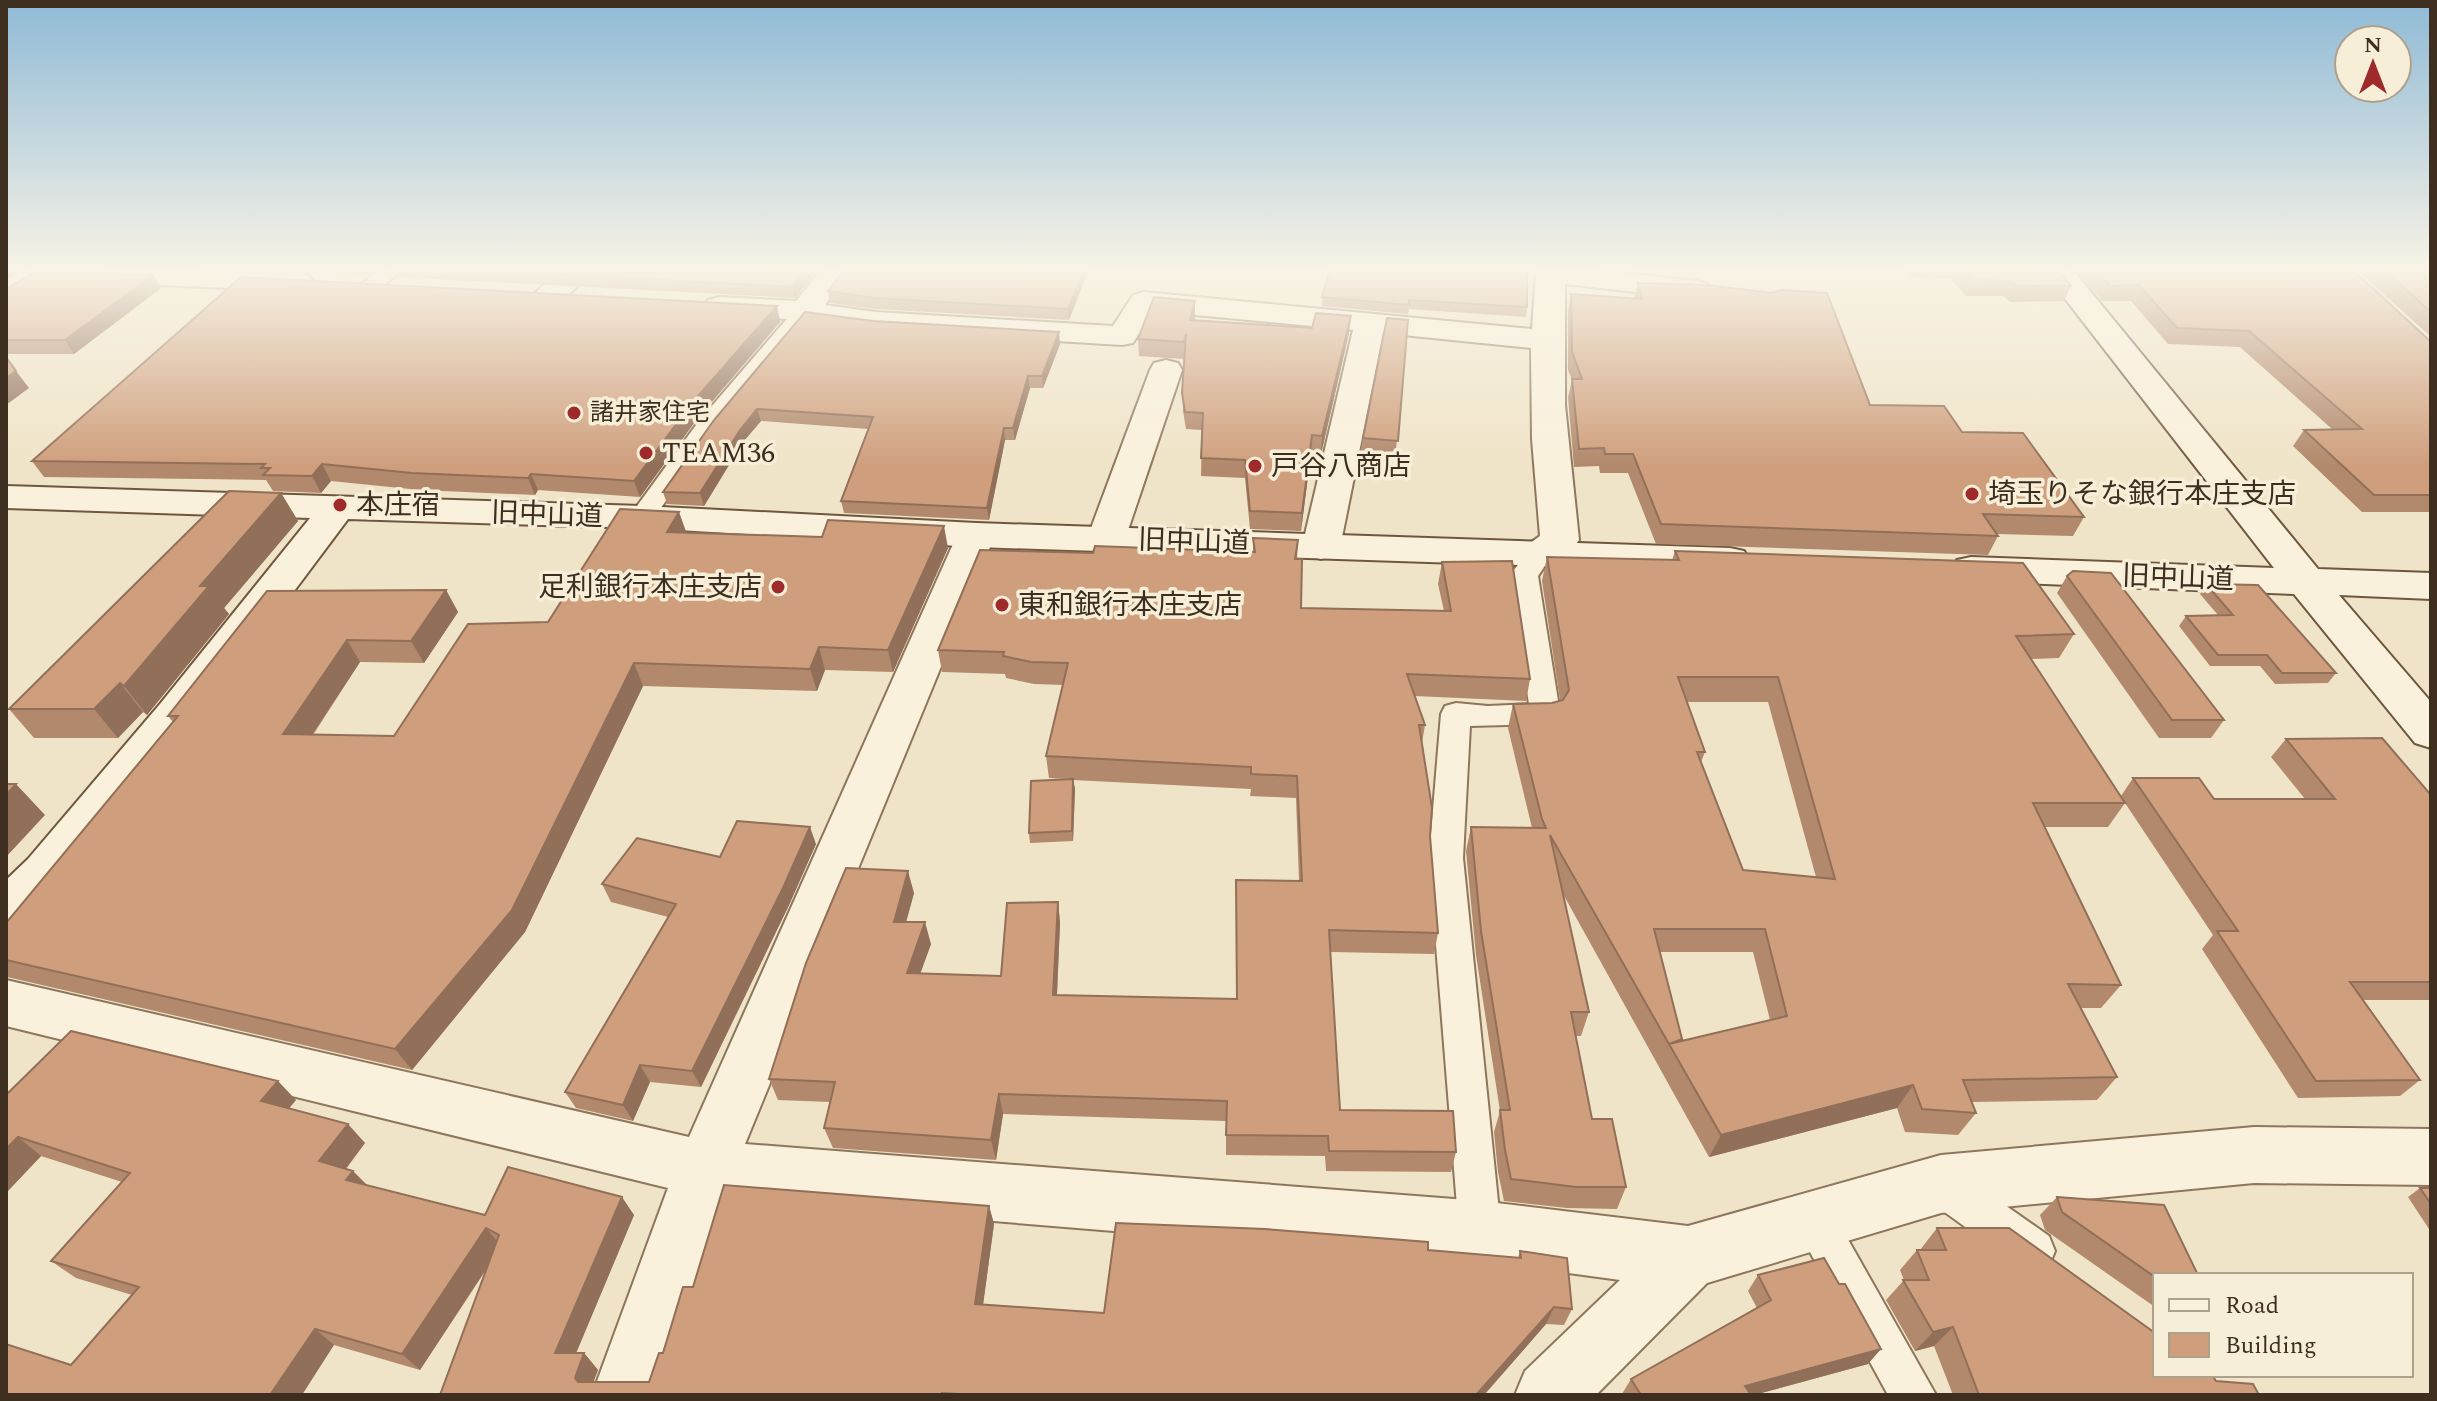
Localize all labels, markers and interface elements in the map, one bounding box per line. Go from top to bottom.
north arrow [2333,24,2413,104]
text: N [2364,29,2382,62]
place label: 諸井家住宅 [590,395,710,431]
marker: 諸井家住宅 [565,404,583,422]
place label: TEAM36 [662,432,775,475]
marker: TEAM36 [637,444,655,462]
place label: 戸谷八商店 [1271,445,1411,488]
marker: 戸谷八商店 [1246,457,1264,475]
place label: 埼玉りそな銀行本庄支店 [1988,473,2296,516]
place label: 本庄宿 [356,484,440,527]
marker: 埼玉りそな銀行本庄支店 [1963,485,1981,503]
street label: 旧中山道 [490,492,604,538]
marker: 本庄宿 [331,496,349,514]
street label: 旧中山道 [1137,519,1251,565]
street label: 旧中山道 [2121,555,2235,601]
place label: 足利銀行本庄支店 [538,566,762,609]
marker: 足利銀行本庄支店 [769,578,787,596]
place label: 東和銀行本庄支店 [1018,584,1242,627]
marker: 東和銀行本庄支店 [993,596,1011,614]
legend [2153,1273,2413,1377]
text: Road [2225,1288,2279,1324]
text: Building [2225,1328,2317,1364]

